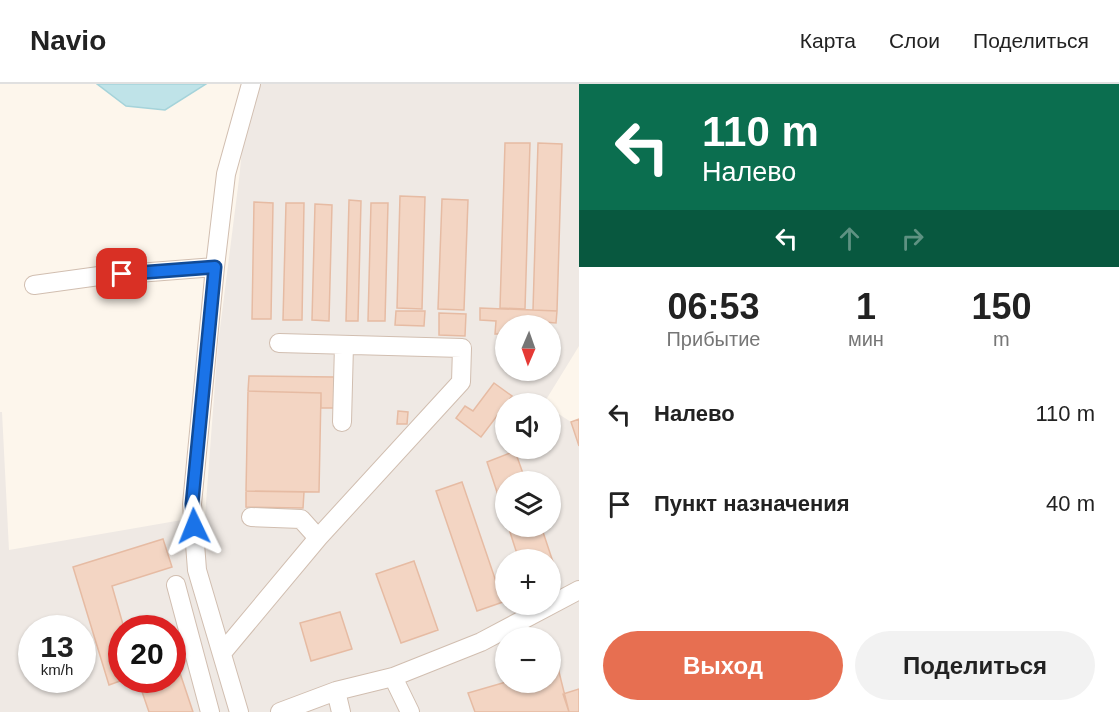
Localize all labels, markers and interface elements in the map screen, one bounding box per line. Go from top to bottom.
text: Navio [30,25,106,56]
text: Карта [800,29,856,52]
text: Слои [889,29,940,52]
text: Поделиться [973,29,1089,52]
icon: left [603,108,681,186]
text: 110 m [702,108,819,155]
text: Налево [702,157,796,187]
icon: left [770,222,803,255]
icon: ahead [833,222,866,255]
icon: right [896,222,929,255]
pin [96,248,147,299]
icon: arrive [105,257,138,290]
text: 06:53 [667,286,760,327]
text: 1 [856,286,876,327]
text: 150 [971,286,1031,327]
north arrow [495,315,561,381]
map controls [495,315,561,693]
text: Прибытие [666,328,760,350]
text: мин [848,328,884,350]
text: m [993,328,1010,350]
button: sound [495,393,561,459]
icon: left [603,398,636,431]
text: Налево [654,401,735,426]
text: 110 m [1035,401,1095,426]
button: layers [495,471,561,537]
icon: arrive [603,488,636,521]
text: Пункт назначения [654,491,850,516]
text: 40 m [1046,491,1095,516]
position arrow [162,494,226,558]
button: + [495,549,561,615]
speed limit sign: 20 [108,615,186,693]
button: − [495,627,561,693]
text: 13 [40,630,74,663]
button: Выход [603,631,843,700]
button: Поделиться [855,631,1095,700]
text: km/h [41,661,73,678]

